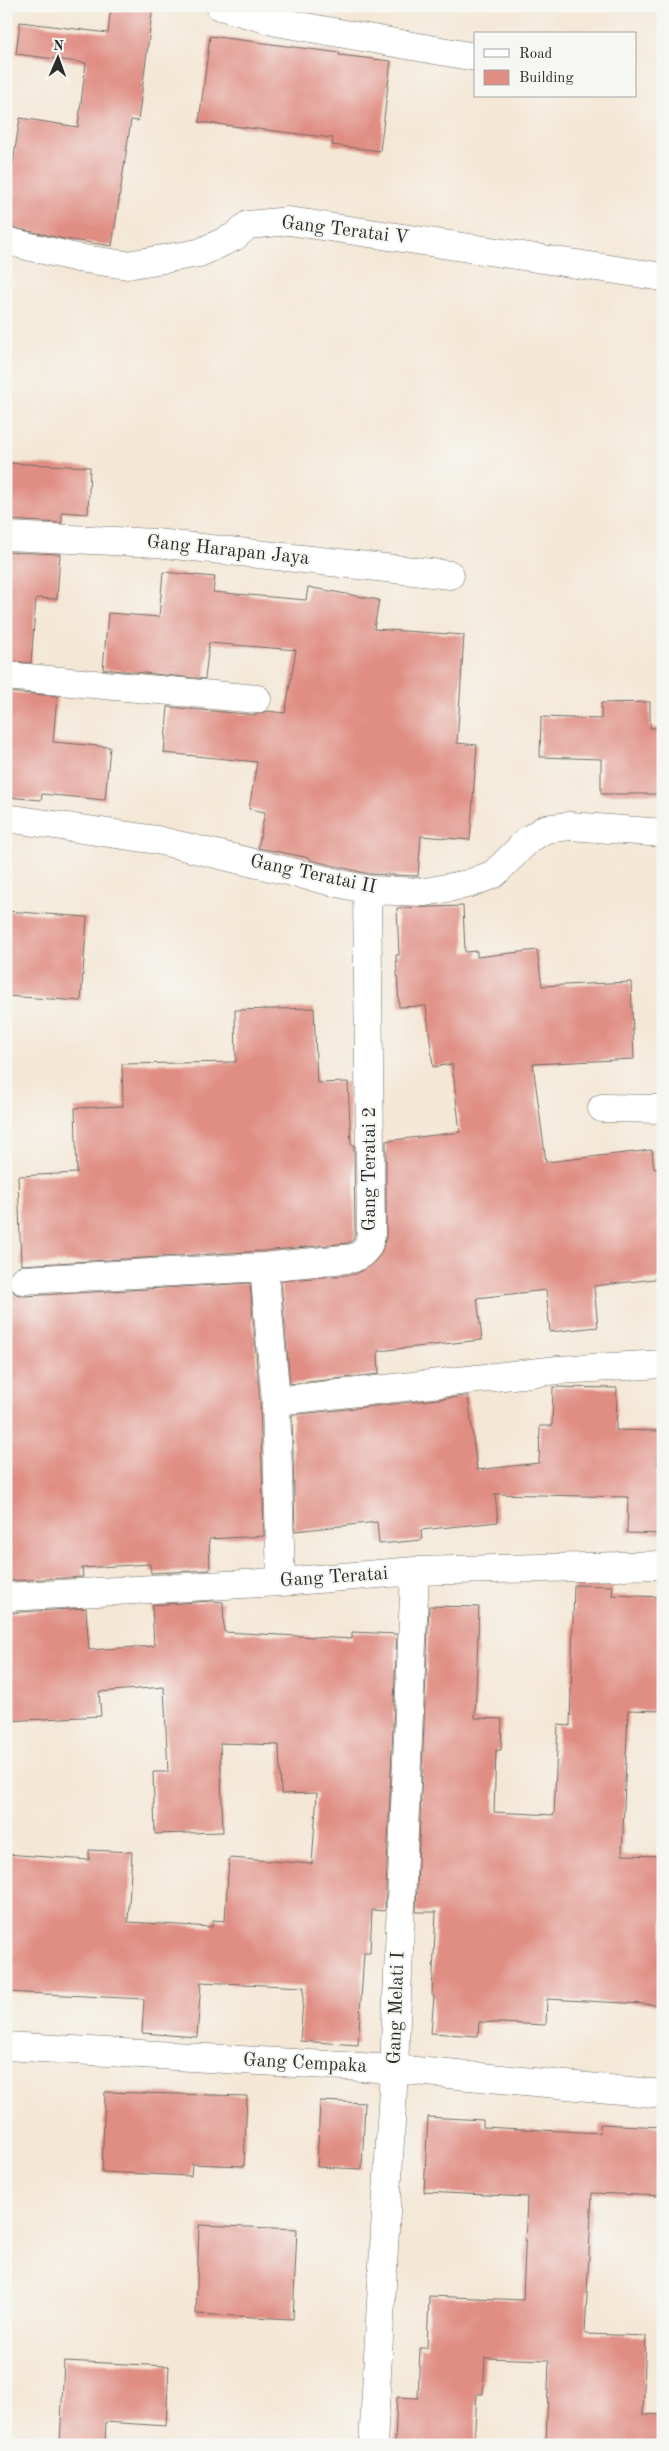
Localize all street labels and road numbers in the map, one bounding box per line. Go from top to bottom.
street label: Gang Teratai V [280,214,410,248]
street label: Gang Harapan Jaya [146,533,311,569]
street label: Gang Teratai II [248,852,378,898]
street label: Gang Teratai 2 [361,1107,380,1231]
street label: Gang Teratai [279,1565,389,1591]
street label: Gang Melati I [386,1951,408,2065]
street label: Gang Cempaka [243,2051,368,2077]

